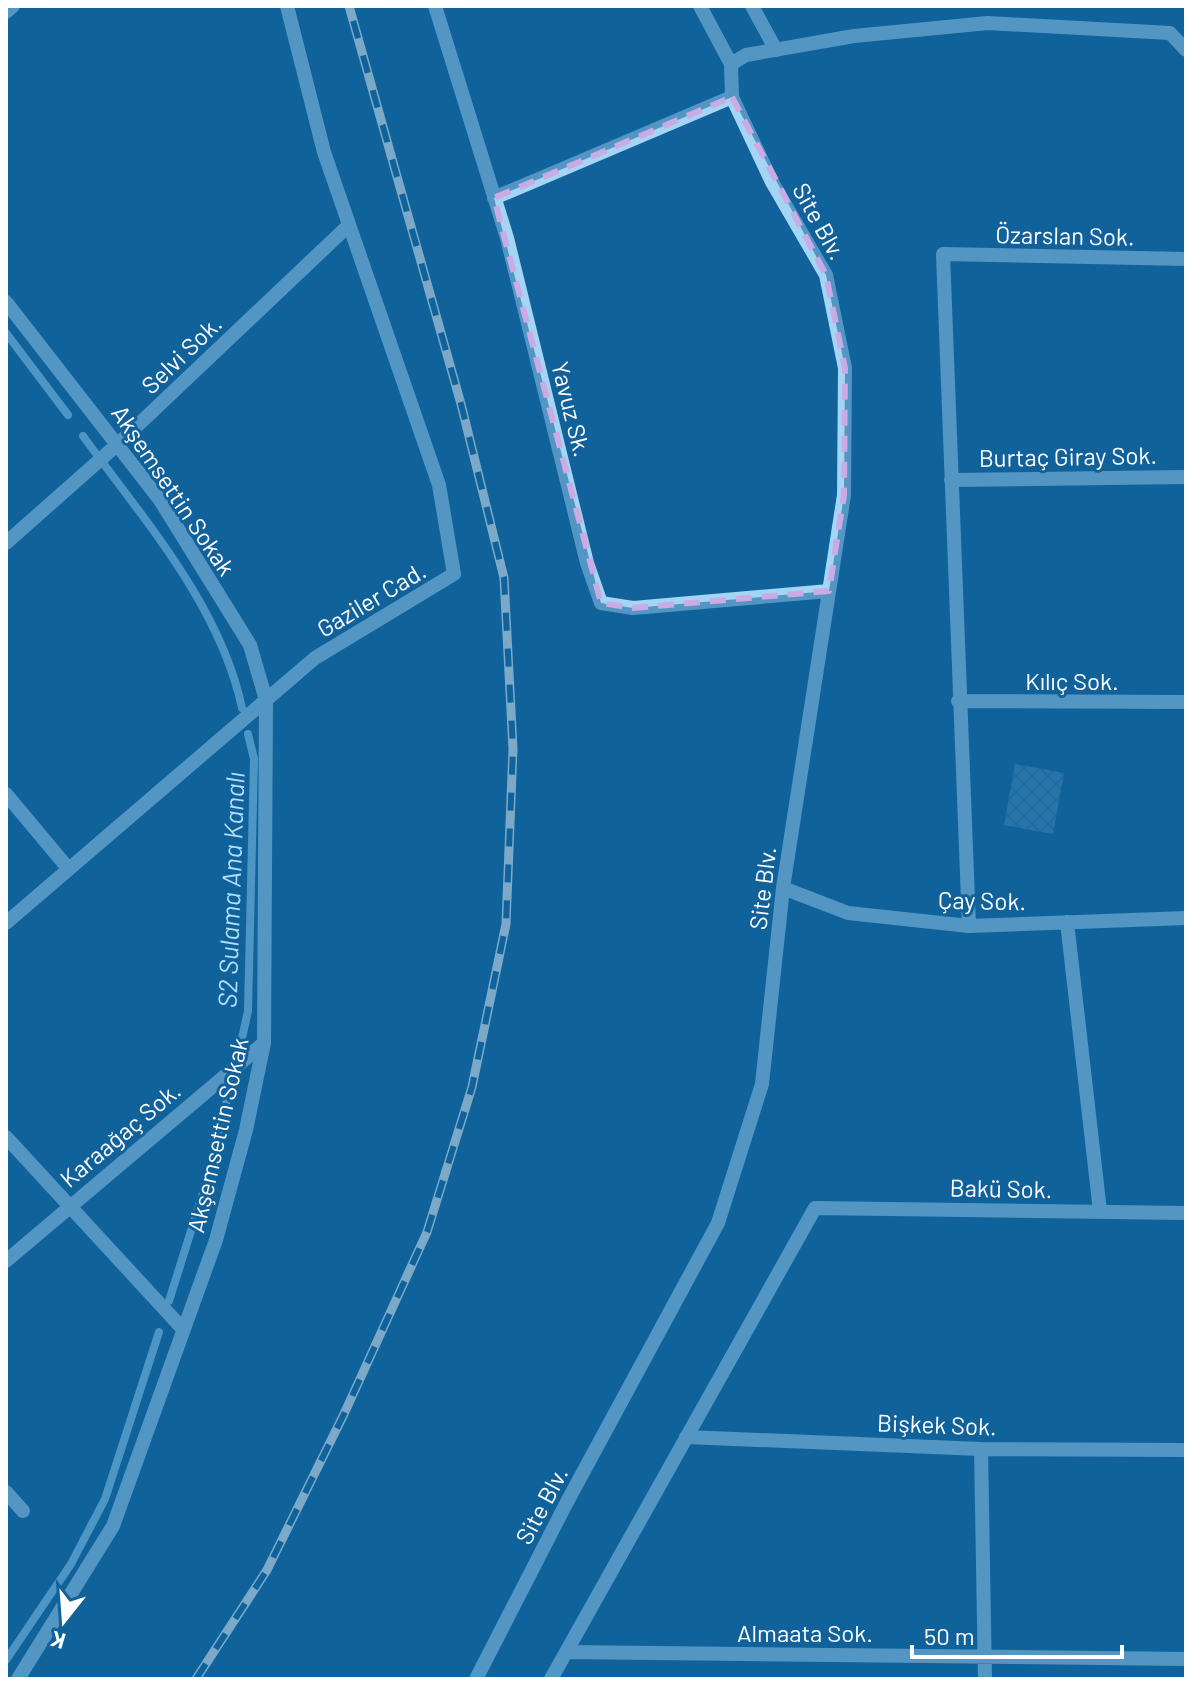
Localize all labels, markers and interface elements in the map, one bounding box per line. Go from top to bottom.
street label: Site Blv. [787,177,853,265]
street label: Özarslan Sok. [995,219,1135,251]
street label: Selvi Sok. [135,309,227,399]
street label: Yavuz Sk. [546,358,598,460]
street label: Akşemsettin Sokak [106,399,242,581]
street label: Burtaç Giray Sok. [979,440,1157,472]
street label: Gaziler Cad. [311,555,431,643]
street label: Kılıç Sok. [1025,666,1119,695]
water label: S2 Sulama Ana Kanalı [210,772,250,1008]
street label: Site Blv. [743,845,781,931]
street label: Çay Sok. [938,885,1026,915]
street label: Akşemsettin Sokak [180,1035,254,1235]
street label: Karaağaç Sok. [54,1075,186,1193]
street label: Bakü Sok. [949,1173,1053,1203]
street label: Bişkek Sok. [877,1407,997,1441]
street label: Site Blv. [509,1461,573,1549]
north arrow [24,1581,104,1661]
scale bar [912,1609,1122,1659]
street label: Almaata Sok. [737,1618,873,1647]
text: 50 m [924,1621,975,1650]
text: K [47,1627,68,1656]

